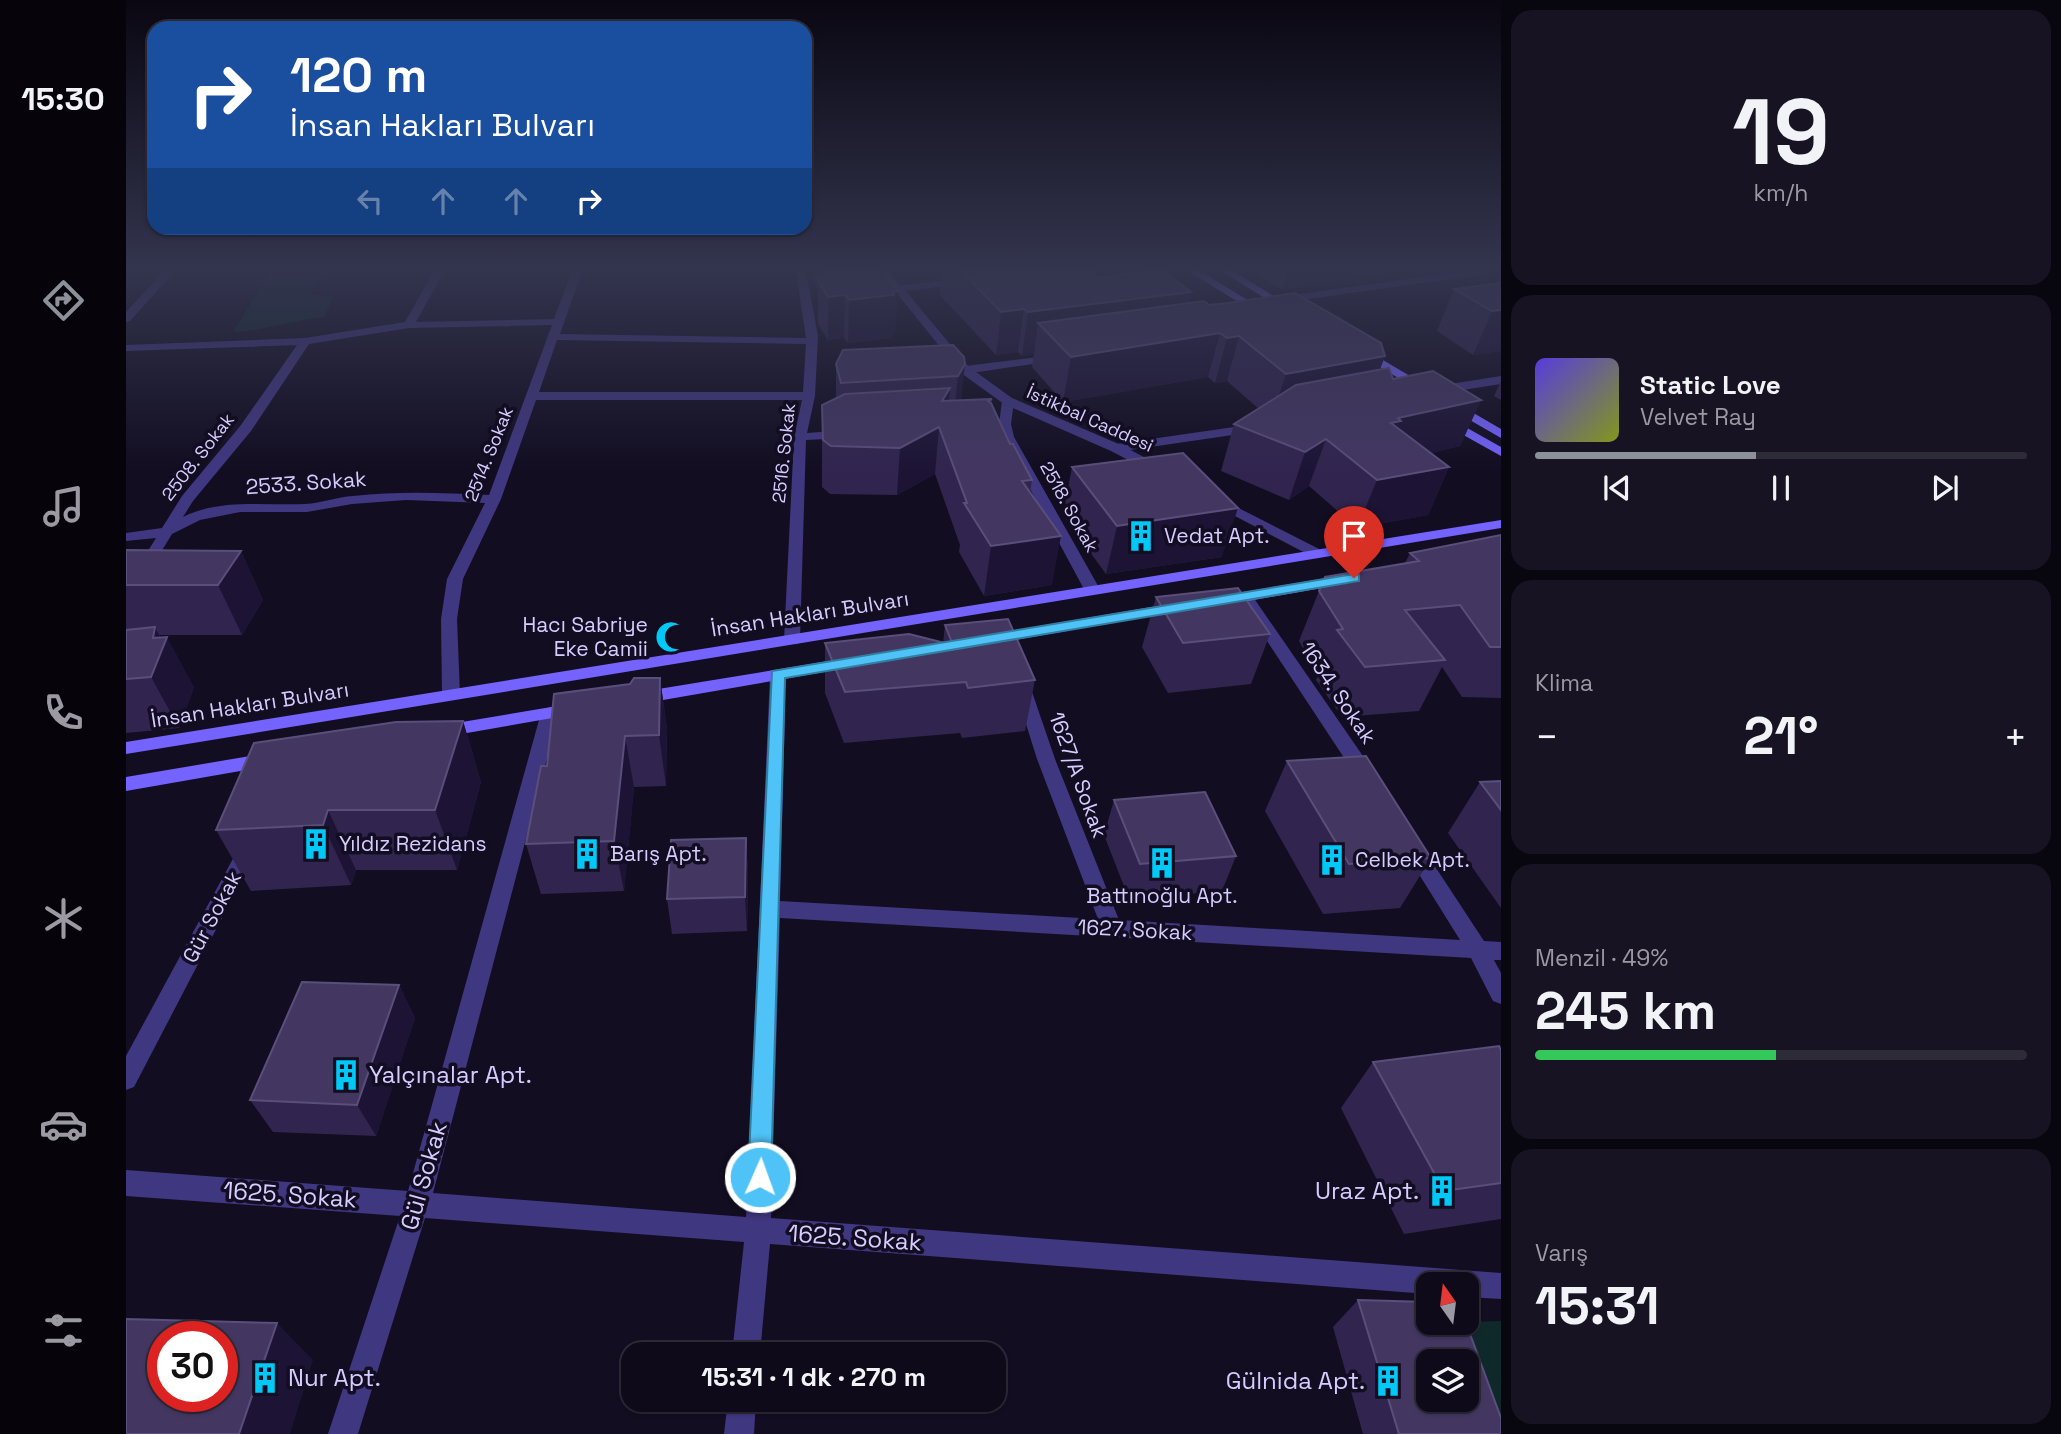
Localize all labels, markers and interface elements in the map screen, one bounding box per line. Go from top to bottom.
text: 120 m [290,44,427,106]
icon: right [175,49,266,140]
text: 19 [1732,74,1830,191]
text: 15:30 [21,79,105,119]
text: İnsan Hakları Bulvarı [290,105,595,145]
text: km/h [1754,178,1808,208]
icon: left [351,182,389,220]
icon: ahead [424,182,462,220]
icon: ahead [497,182,535,220]
icon: right [570,182,608,220]
icon: directions [39,276,88,325]
text: Static Love [1640,368,1781,402]
street label: İstikbal Caddesi [1023,380,1157,457]
street label: 2516. Sokak [767,402,800,504]
text: Velvet Ray [1640,402,1756,432]
street label: 2514. Sokak [459,403,518,505]
street label: 2508. Sokak [156,408,239,505]
street label: 2518. Sokak [1035,457,1104,556]
street label: 2533. Sokak [245,465,367,500]
icon: previous [1598,469,1636,507]
icon: pause [1762,469,1800,507]
icon: next [1926,469,1964,507]
icon: music [39,482,88,531]
pin [1324,506,1384,578]
icon: arrive [1335,517,1373,555]
building icon: Vedat Apt. [1124,519,1158,553]
place label: Vedat Apt. [1164,522,1270,549]
street label: İnsan Hakları Bulvarı [709,585,911,642]
place label: Hacı Sabriye Eke Camii [523,611,648,662]
mosque icon: Hacı Sabriye Eke Camii [654,620,688,654]
street label: 1634. Sokak [1294,636,1383,749]
text: Klima [1535,668,1593,698]
street label: İnsan Hakları Bulvarı [149,676,351,733]
icon: phone [39,688,88,737]
text: 21° [1744,703,1818,769]
street label: 1627/A Sokak [1043,708,1114,842]
text: − [1535,713,1559,761]
text: + [2003,713,2027,761]
building icon: Yıldız Rezidans [299,827,333,861]
place label: Yıldız Rezidans [339,830,487,857]
building icon: Barış Apt. [570,837,604,871]
place label: Barış Apt. [610,840,707,867]
building icon: Celbek Apt. [1315,843,1349,877]
building icon: Battınoğlu Apt. [1145,846,1179,880]
place label: Celbek Apt. [1355,846,1470,873]
street label: Gür Sokak [176,866,247,967]
place label: Battınoğlu Apt. [1086,882,1238,909]
icon: climate [39,894,88,943]
street label: 1627. Sokak [1077,913,1193,946]
text: Menzil · 49% [1535,943,1668,973]
text: 245 km [1535,978,1716,1044]
building icon: Yalçınalar Apt. [329,1058,363,1092]
place label: Yalçınalar Apt. [369,1059,532,1090]
icon: car [39,1100,88,1149]
street label: Gül Sokak [393,1118,454,1234]
position arrow [723,1140,797,1214]
street label: 1625. Sokak [222,1174,358,1215]
building icon: Uraz Apt. [1425,1174,1459,1208]
place label: Uraz Apt. [1315,1175,1419,1206]
street label: 1625. Sokak [787,1217,923,1258]
text: Varış [1535,1238,1588,1268]
north arrow [1416,1272,1479,1335]
map controls [1416,1272,1479,1412]
text: 15:31 [1535,1273,1659,1339]
icon: filters [39,1306,88,1355]
speed limit sign: 30 [147,1321,238,1412]
button: layers [1416,1349,1479,1412]
text: 15:31 · 1 dk · 270 m [701,1360,926,1394]
building icon: Nur Apt. [248,1361,282,1395]
place label: Nur Apt. [288,1362,381,1393]
building icon: Gülnida Apt. [1371,1364,1405,1398]
place label: Gülnida Apt. [1226,1365,1365,1396]

